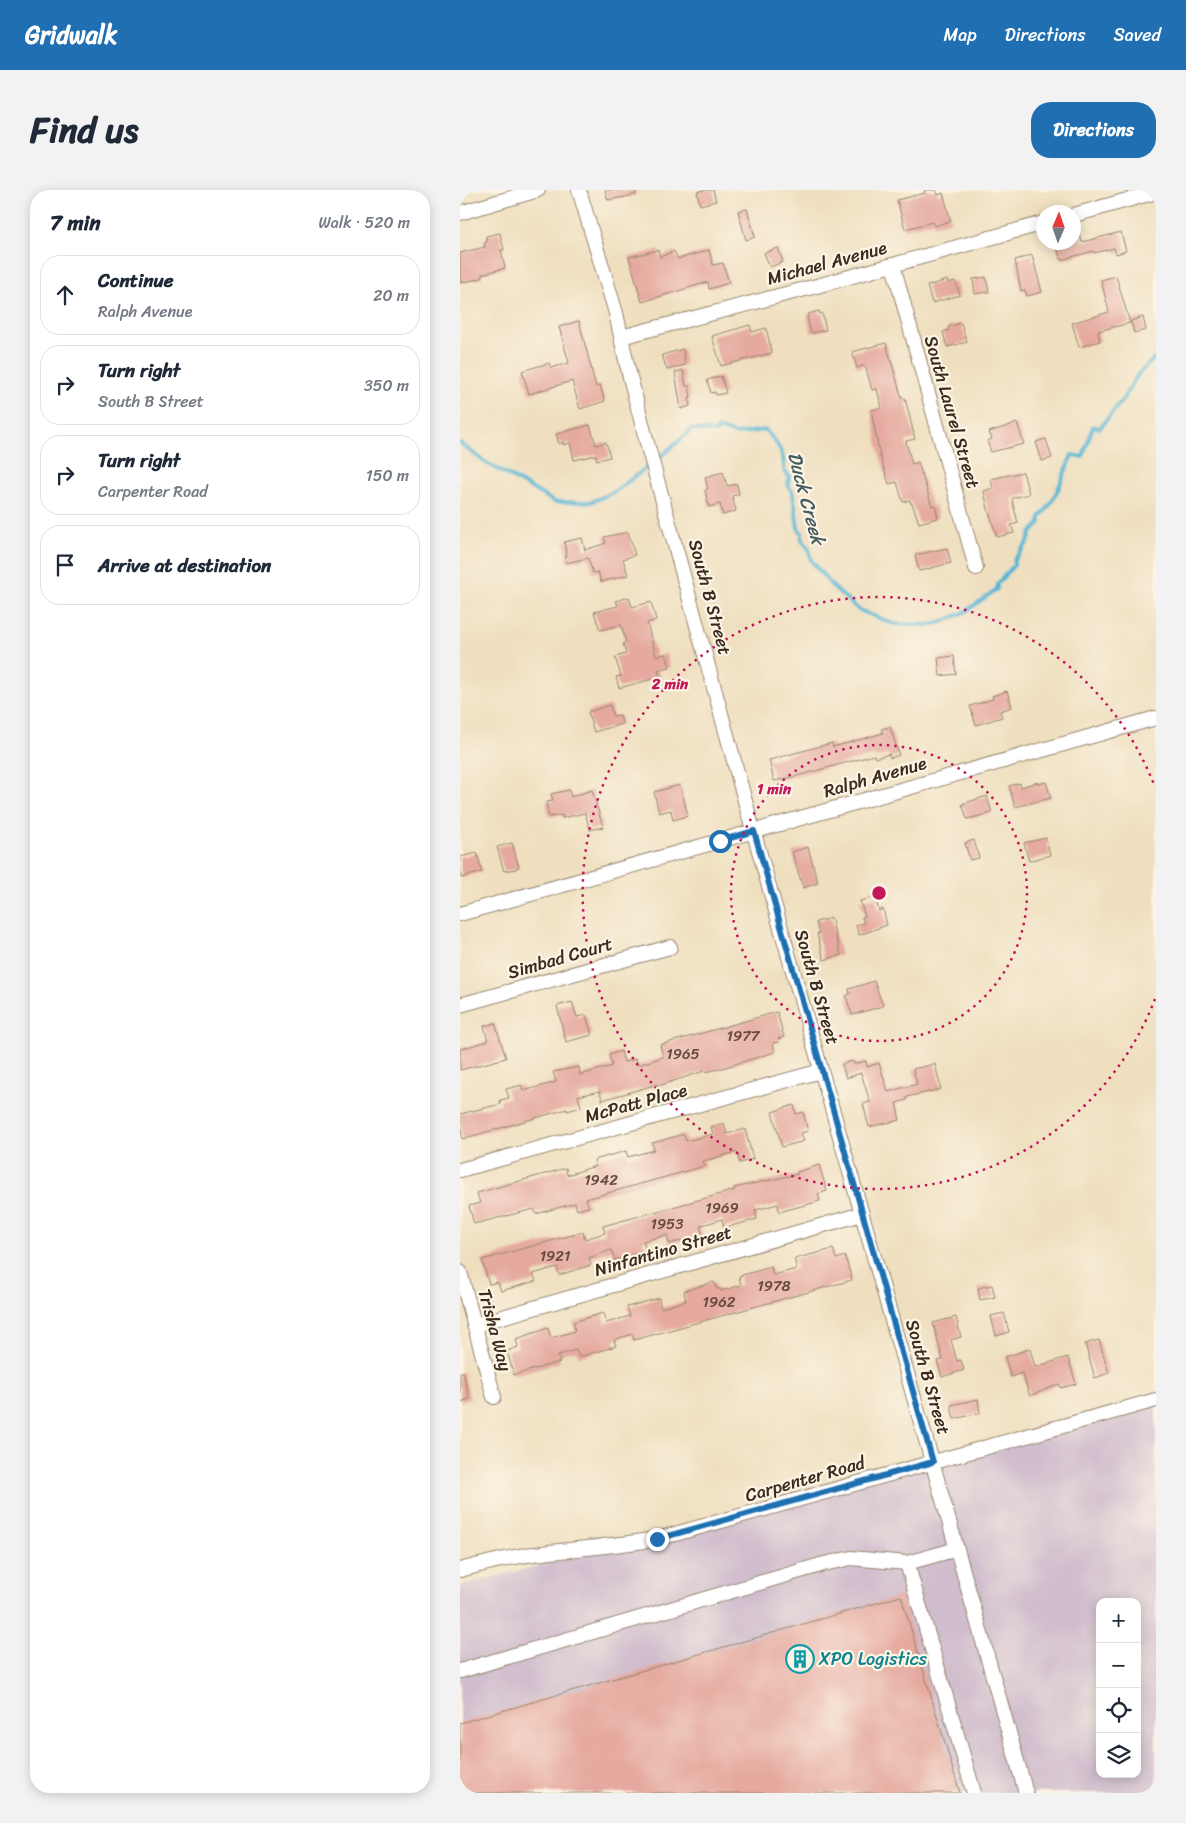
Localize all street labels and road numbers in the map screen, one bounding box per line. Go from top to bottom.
street label: Michael Avenue [763,232,891,294]
street label: South Laurel Street [915,332,989,492]
street label: South B Street [679,535,741,659]
street label: Ralph Avenue [820,747,931,807]
street label: South B Street [785,925,849,1049]
street label: Simbad Court [504,928,616,988]
street label: McPatt Place [581,1074,691,1132]
street label: Ninfantino Street [590,1216,736,1286]
street label: Trisha Way [469,1285,522,1376]
street label: South B Street [896,1315,960,1439]
street label: Carpenter Road [741,1446,870,1511]

